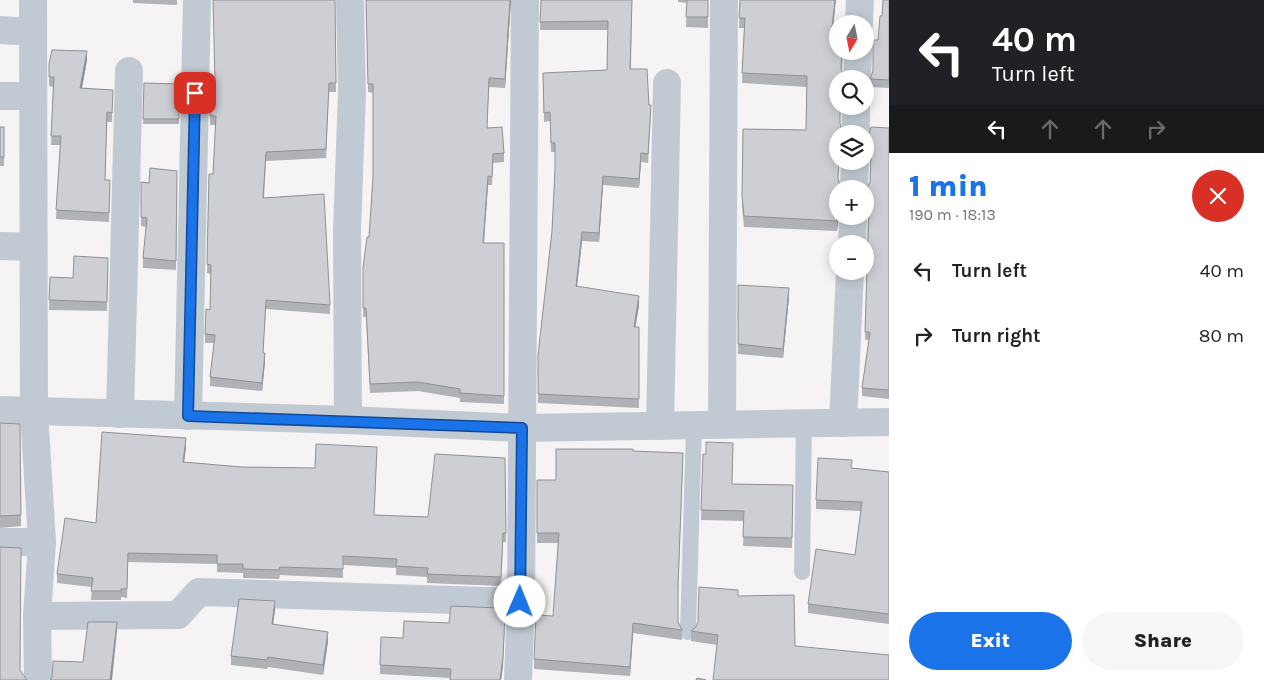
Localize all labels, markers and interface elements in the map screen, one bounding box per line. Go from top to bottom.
north arrow [829,15,874,60]
map controls [829,15,874,280]
text: 40 m [992,19,1077,60]
icon: left [909,20,974,85]
text: Turn left [992,61,1075,87]
button: search [829,70,874,115]
pin [174,72,216,114]
icon: arrive [181,79,209,107]
icon: left [983,115,1011,143]
icon: ahead [1036,115,1064,143]
icon: ahead [1089,115,1117,143]
icon: right [1142,115,1170,143]
button: layers [829,125,874,170]
text: 1 min [909,168,988,204]
button: close [1192,170,1244,222]
button: + [829,180,874,225]
text: 190 m · 18:13 [909,205,996,224]
button: − [829,235,874,280]
icon: left [909,257,937,285]
text: Turn left [952,260,1027,282]
text: 40 m [1200,260,1244,282]
icon: right [909,322,937,350]
text: Turn right [952,325,1041,347]
text: 80 m [1199,325,1244,347]
position arrow [493,575,545,627]
button: Exit [909,612,1072,670]
button: Share [1082,612,1244,670]

